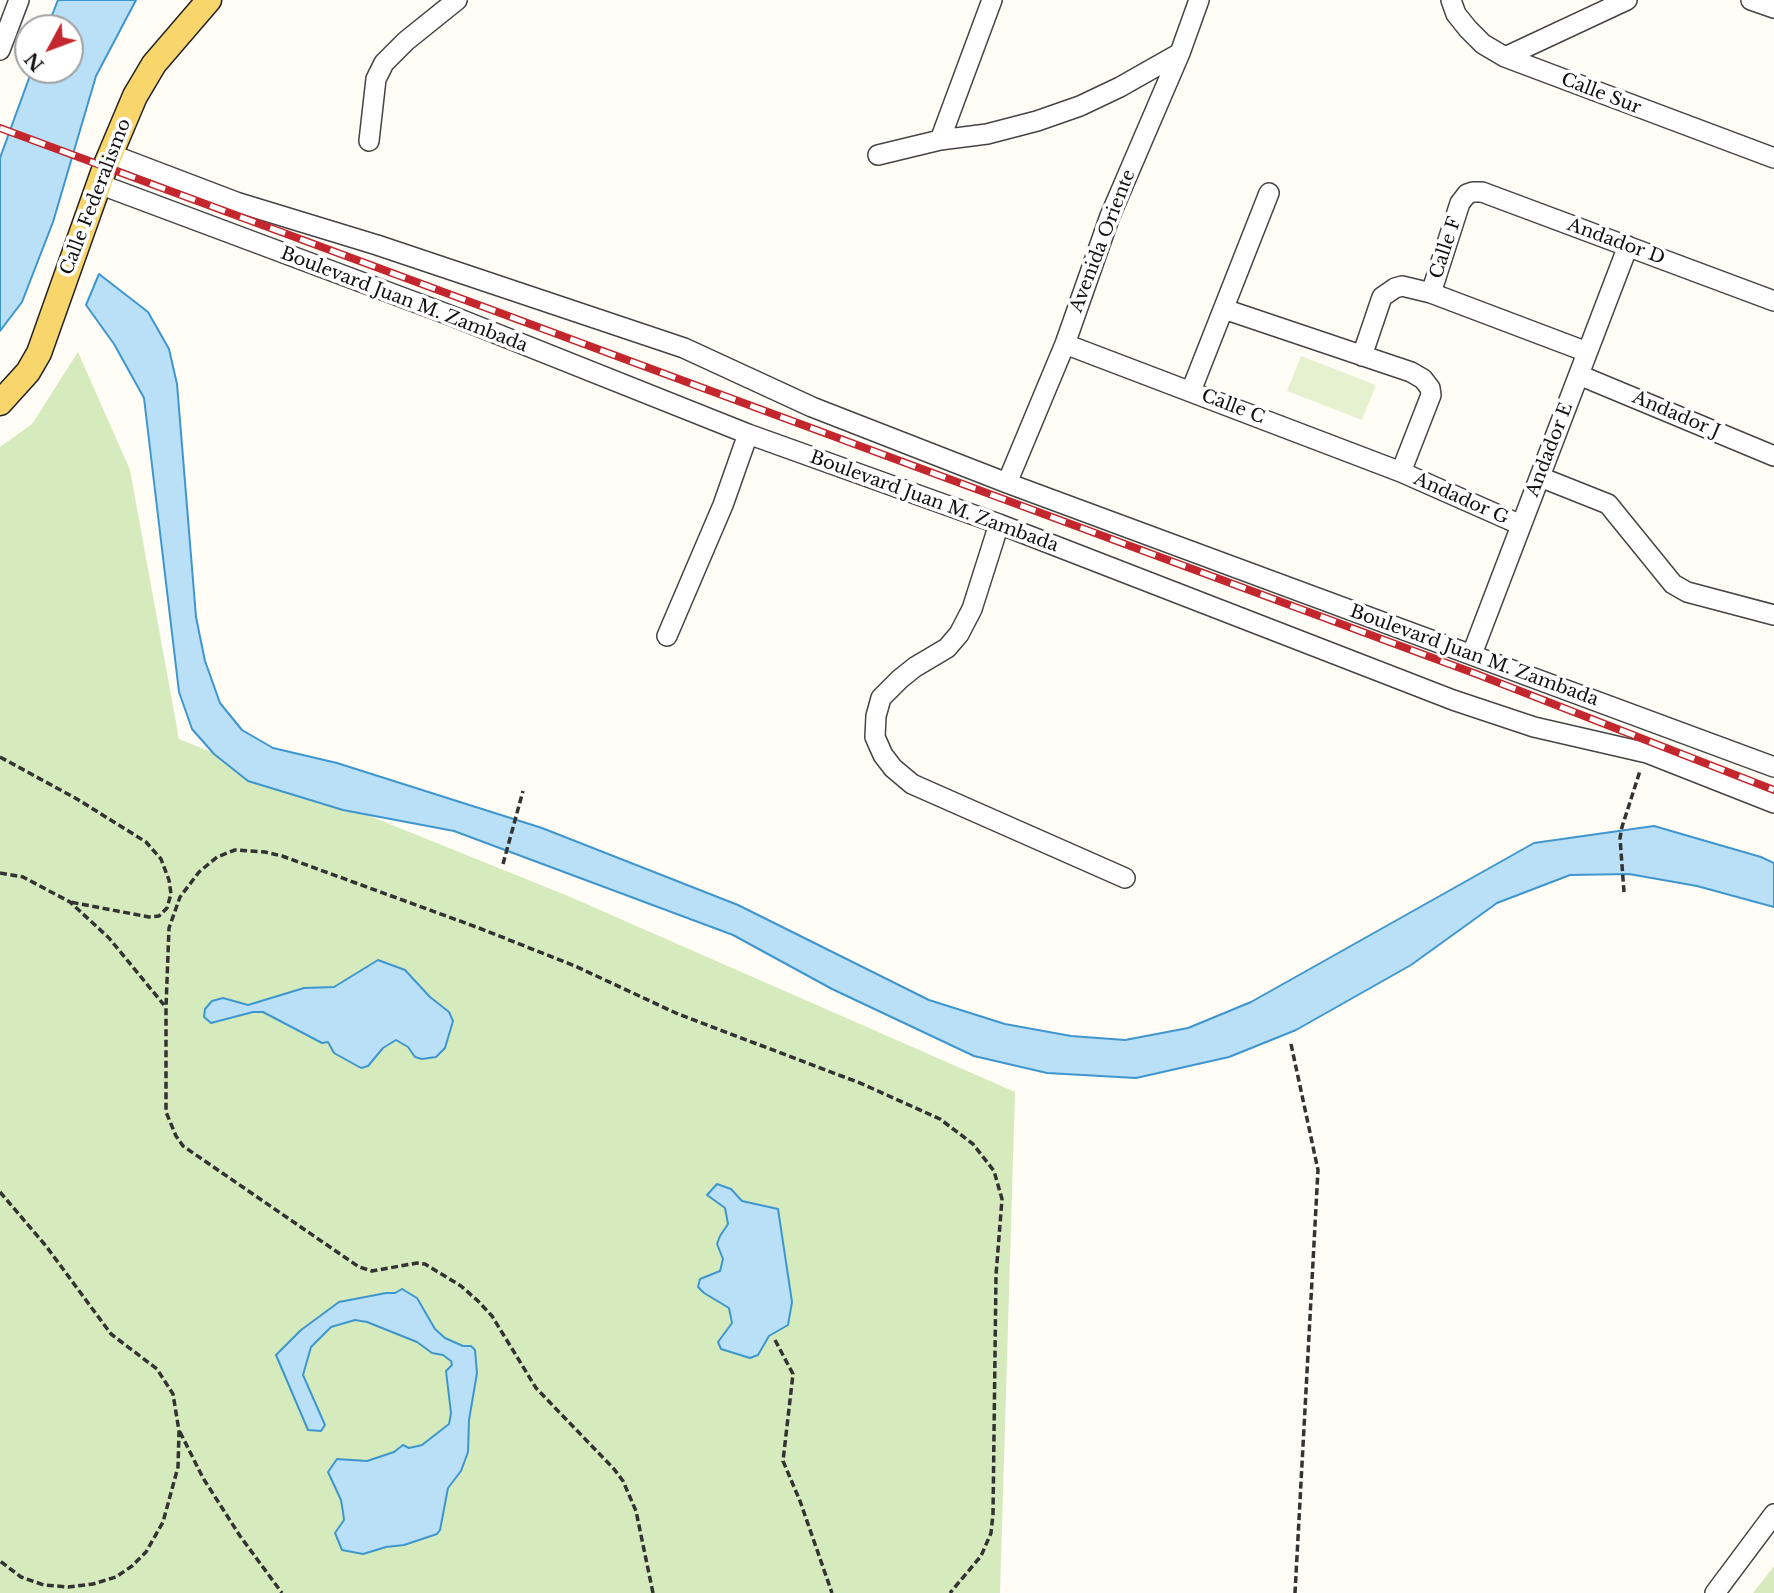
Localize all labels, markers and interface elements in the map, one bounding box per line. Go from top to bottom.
north arrow [14,14,84,84]
text: N [20,48,49,76]
street label: Calle Sur [1558,69,1644,119]
street label: Calle Federalismo [56,116,136,278]
street label: Avenida Oriente [1066,167,1140,315]
street label: Calle F [1426,214,1466,282]
street label: Andador D [1564,214,1668,270]
street label: Boulevard Juan M. Zambada [277,243,531,357]
street label: Calle C [1198,385,1268,429]
street label: Andador J [1629,387,1723,443]
street label: Andador E [1522,400,1578,500]
street label: Boulevard Juan M. Zambada [807,447,1061,557]
street label: Andador G [1410,468,1512,530]
street label: Boulevard Juan M. Zambada [1347,601,1601,711]

